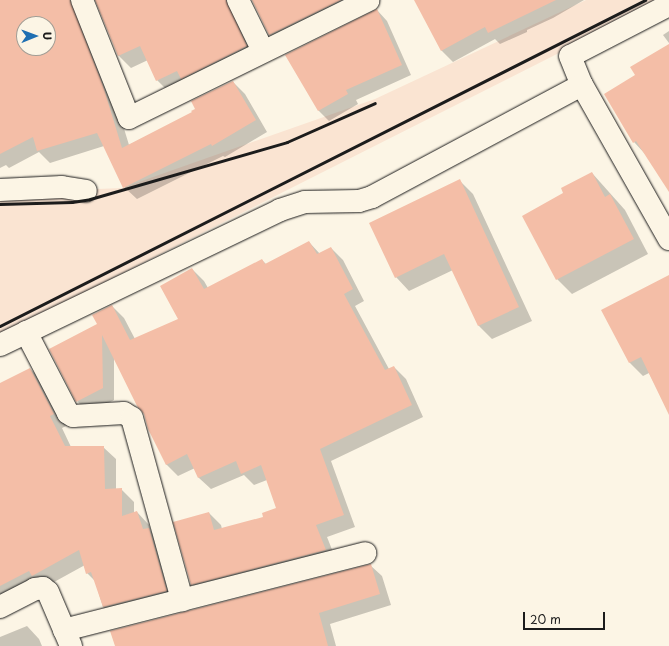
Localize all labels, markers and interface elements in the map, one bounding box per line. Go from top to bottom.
north arrow [16,16,56,56]
text: U [39,31,56,40]
scale bar [525,604,607,630]
text: 20 m [530,610,561,628]

